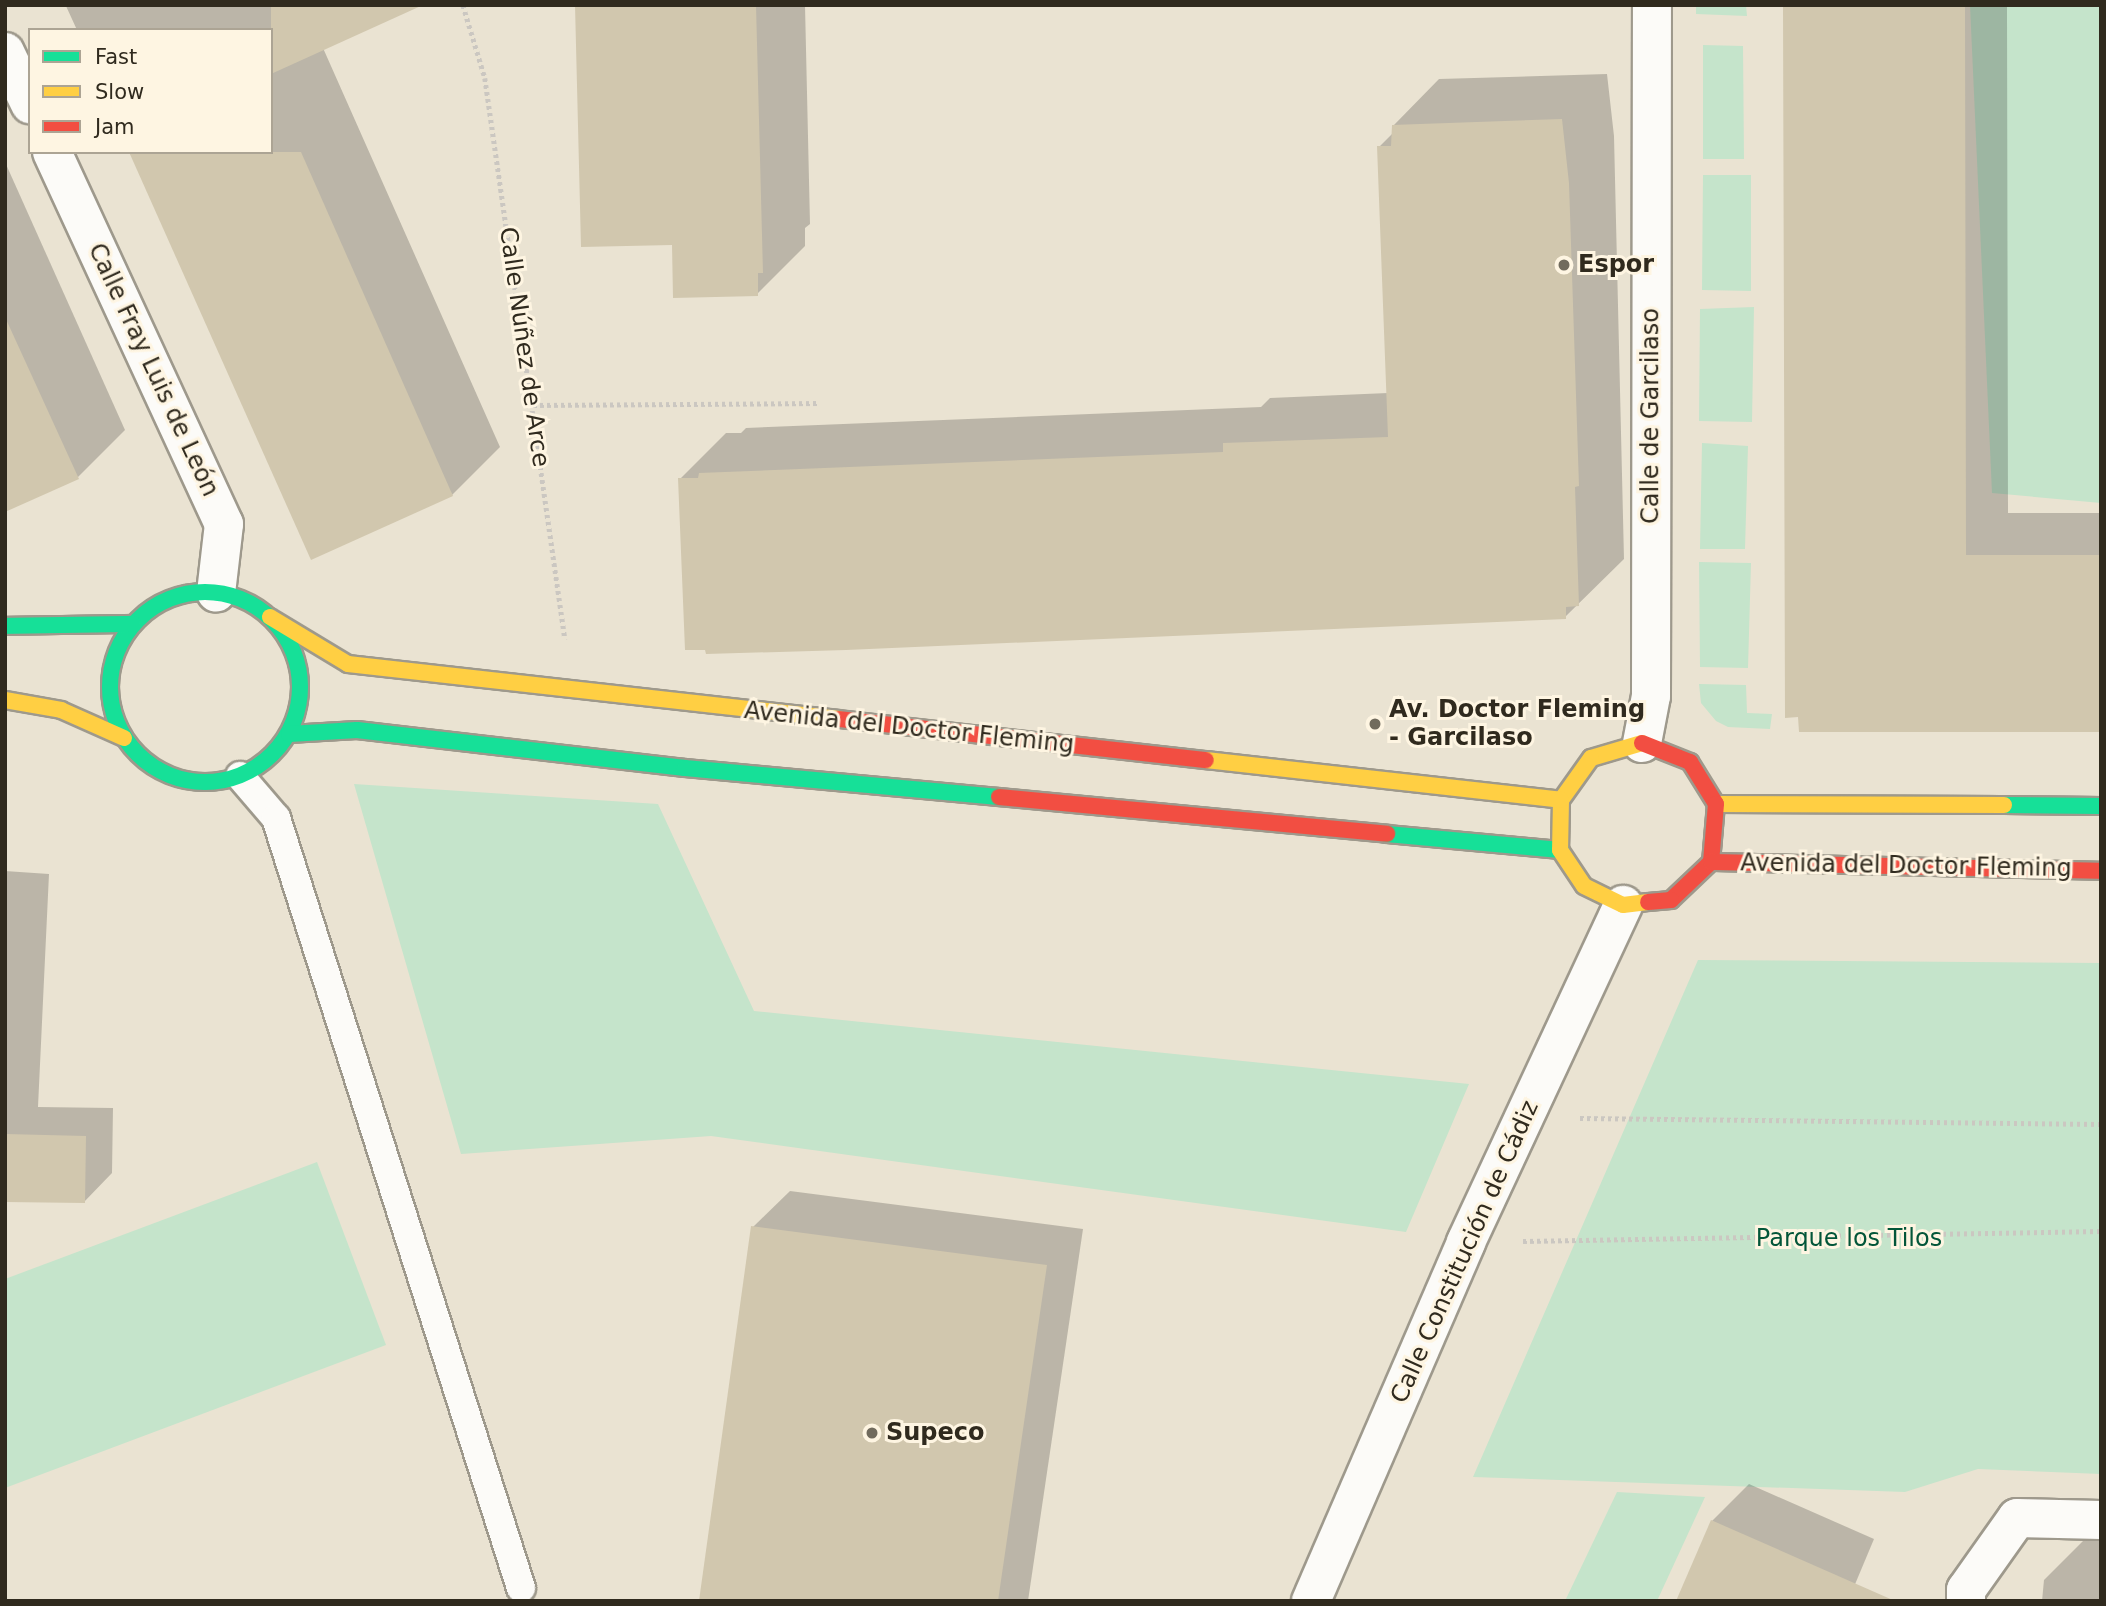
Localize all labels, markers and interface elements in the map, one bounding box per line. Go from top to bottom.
legend [28,28,273,154]
text: Fast [95,45,137,69]
text: Slow [95,80,144,104]
text: Jam [95,115,135,139]
street label: Calle Núñez de Arce [493,225,555,469]
street label: Calle Fray Luis de León [82,239,224,501]
place label: Espor [1578,251,1654,279]
marker: Espor [1556,257,1572,273]
street label: Calle de Garcilaso [1637,308,1665,524]
street label: Avenida del Doctor Fleming [743,696,1075,760]
place label: Av. Doctor Fleming - Garcilaso [1389,696,1645,752]
marker: Av. Doctor Fleming - Garcilaso [1367,716,1383,732]
street label: Avenida del Doctor Fleming [1740,849,2072,883]
street label: Calle Constitución de Cádiz [1385,1096,1545,1408]
park label: Parque los Tilos [1756,1225,1942,1253]
place label: Supeco [886,1419,985,1447]
marker: Supeco [864,1425,880,1441]

